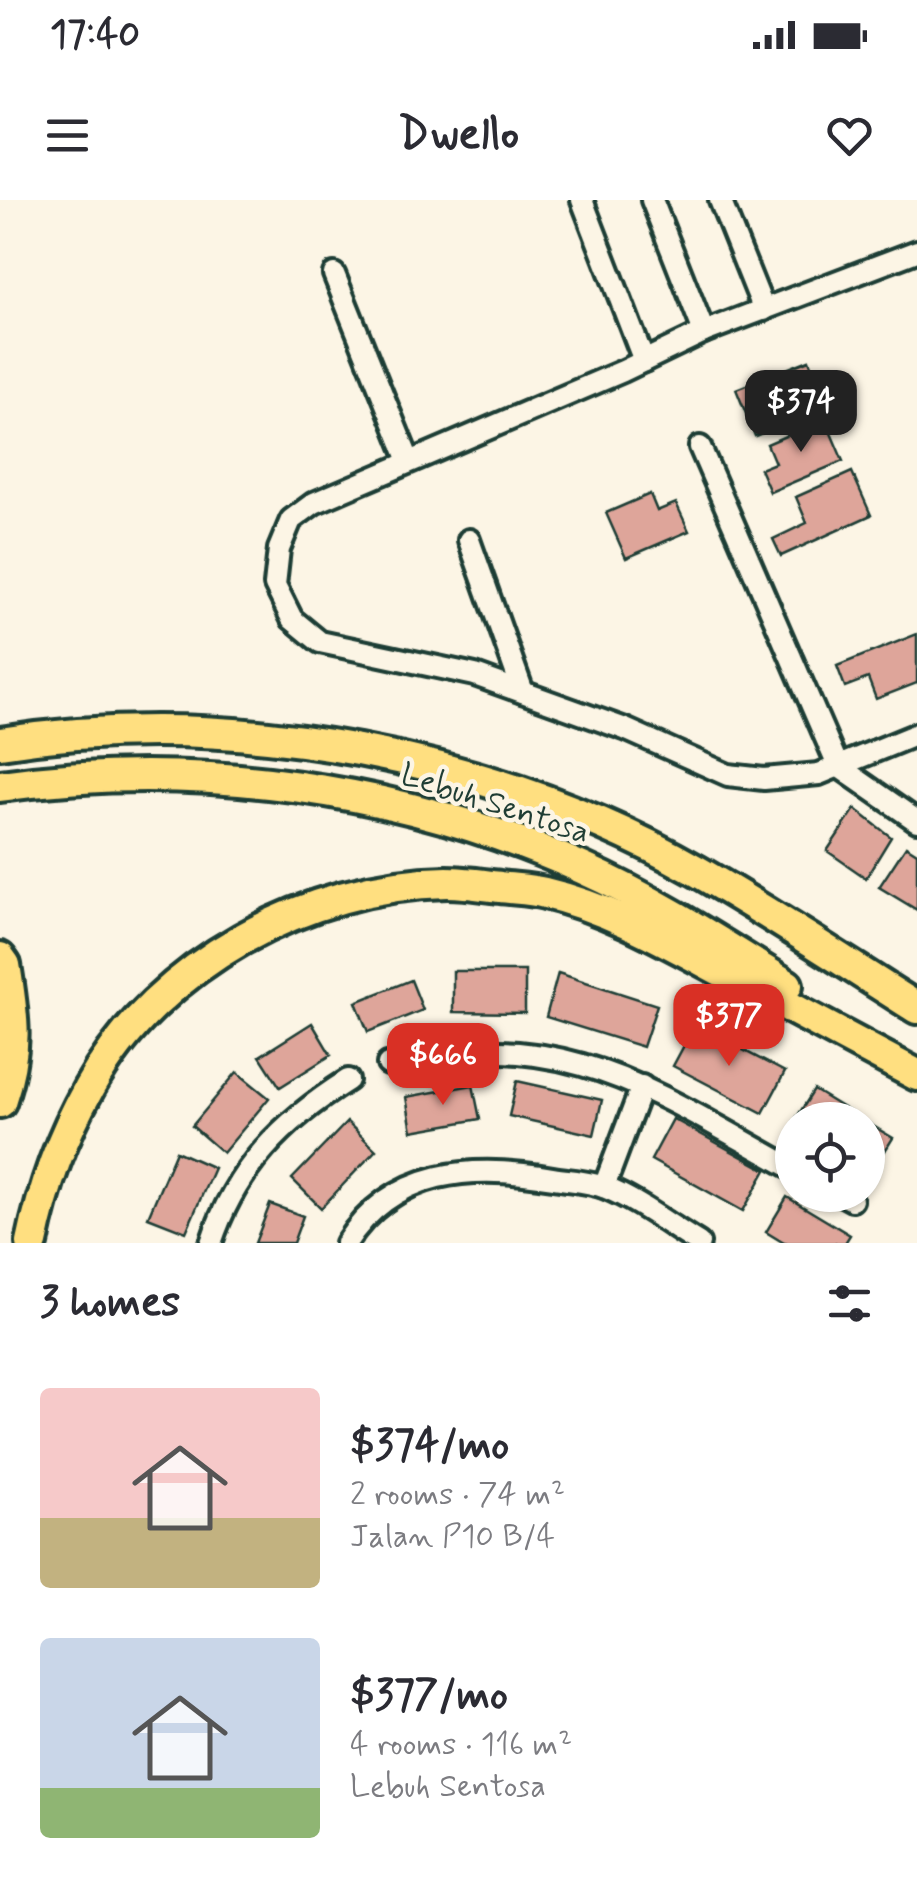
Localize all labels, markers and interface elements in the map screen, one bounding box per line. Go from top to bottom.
text: 17:40 [50,11,140,60]
text: Dwello [398,106,519,165]
icon: menu [40,108,95,163]
icon: heart [822,108,877,163]
pin: $374 [742,370,860,455]
text: $374 [767,381,835,423]
street label: Lebuh Sentosa [395,754,595,854]
pin: $377 [670,984,788,1069]
text: $377 [695,995,763,1037]
pin: $666 [384,1023,502,1108]
text: $666 [409,1034,477,1076]
map controls [775,1102,885,1212]
button: locate [775,1102,885,1212]
text: 3 homes [40,1276,180,1331]
icon: filters [822,1276,877,1331]
text: $374/mo [350,1419,509,1474]
icon: home [120,1428,240,1548]
text: 2 rooms · 74 m² [350,1474,565,1516]
text: Jalan P10 B/4 [350,1516,555,1558]
text: $377/mo [350,1669,508,1724]
icon: home [120,1678,240,1798]
text: 4 rooms · 116 m² [350,1724,572,1766]
text: Lebuh Sentosa [350,1766,546,1808]

